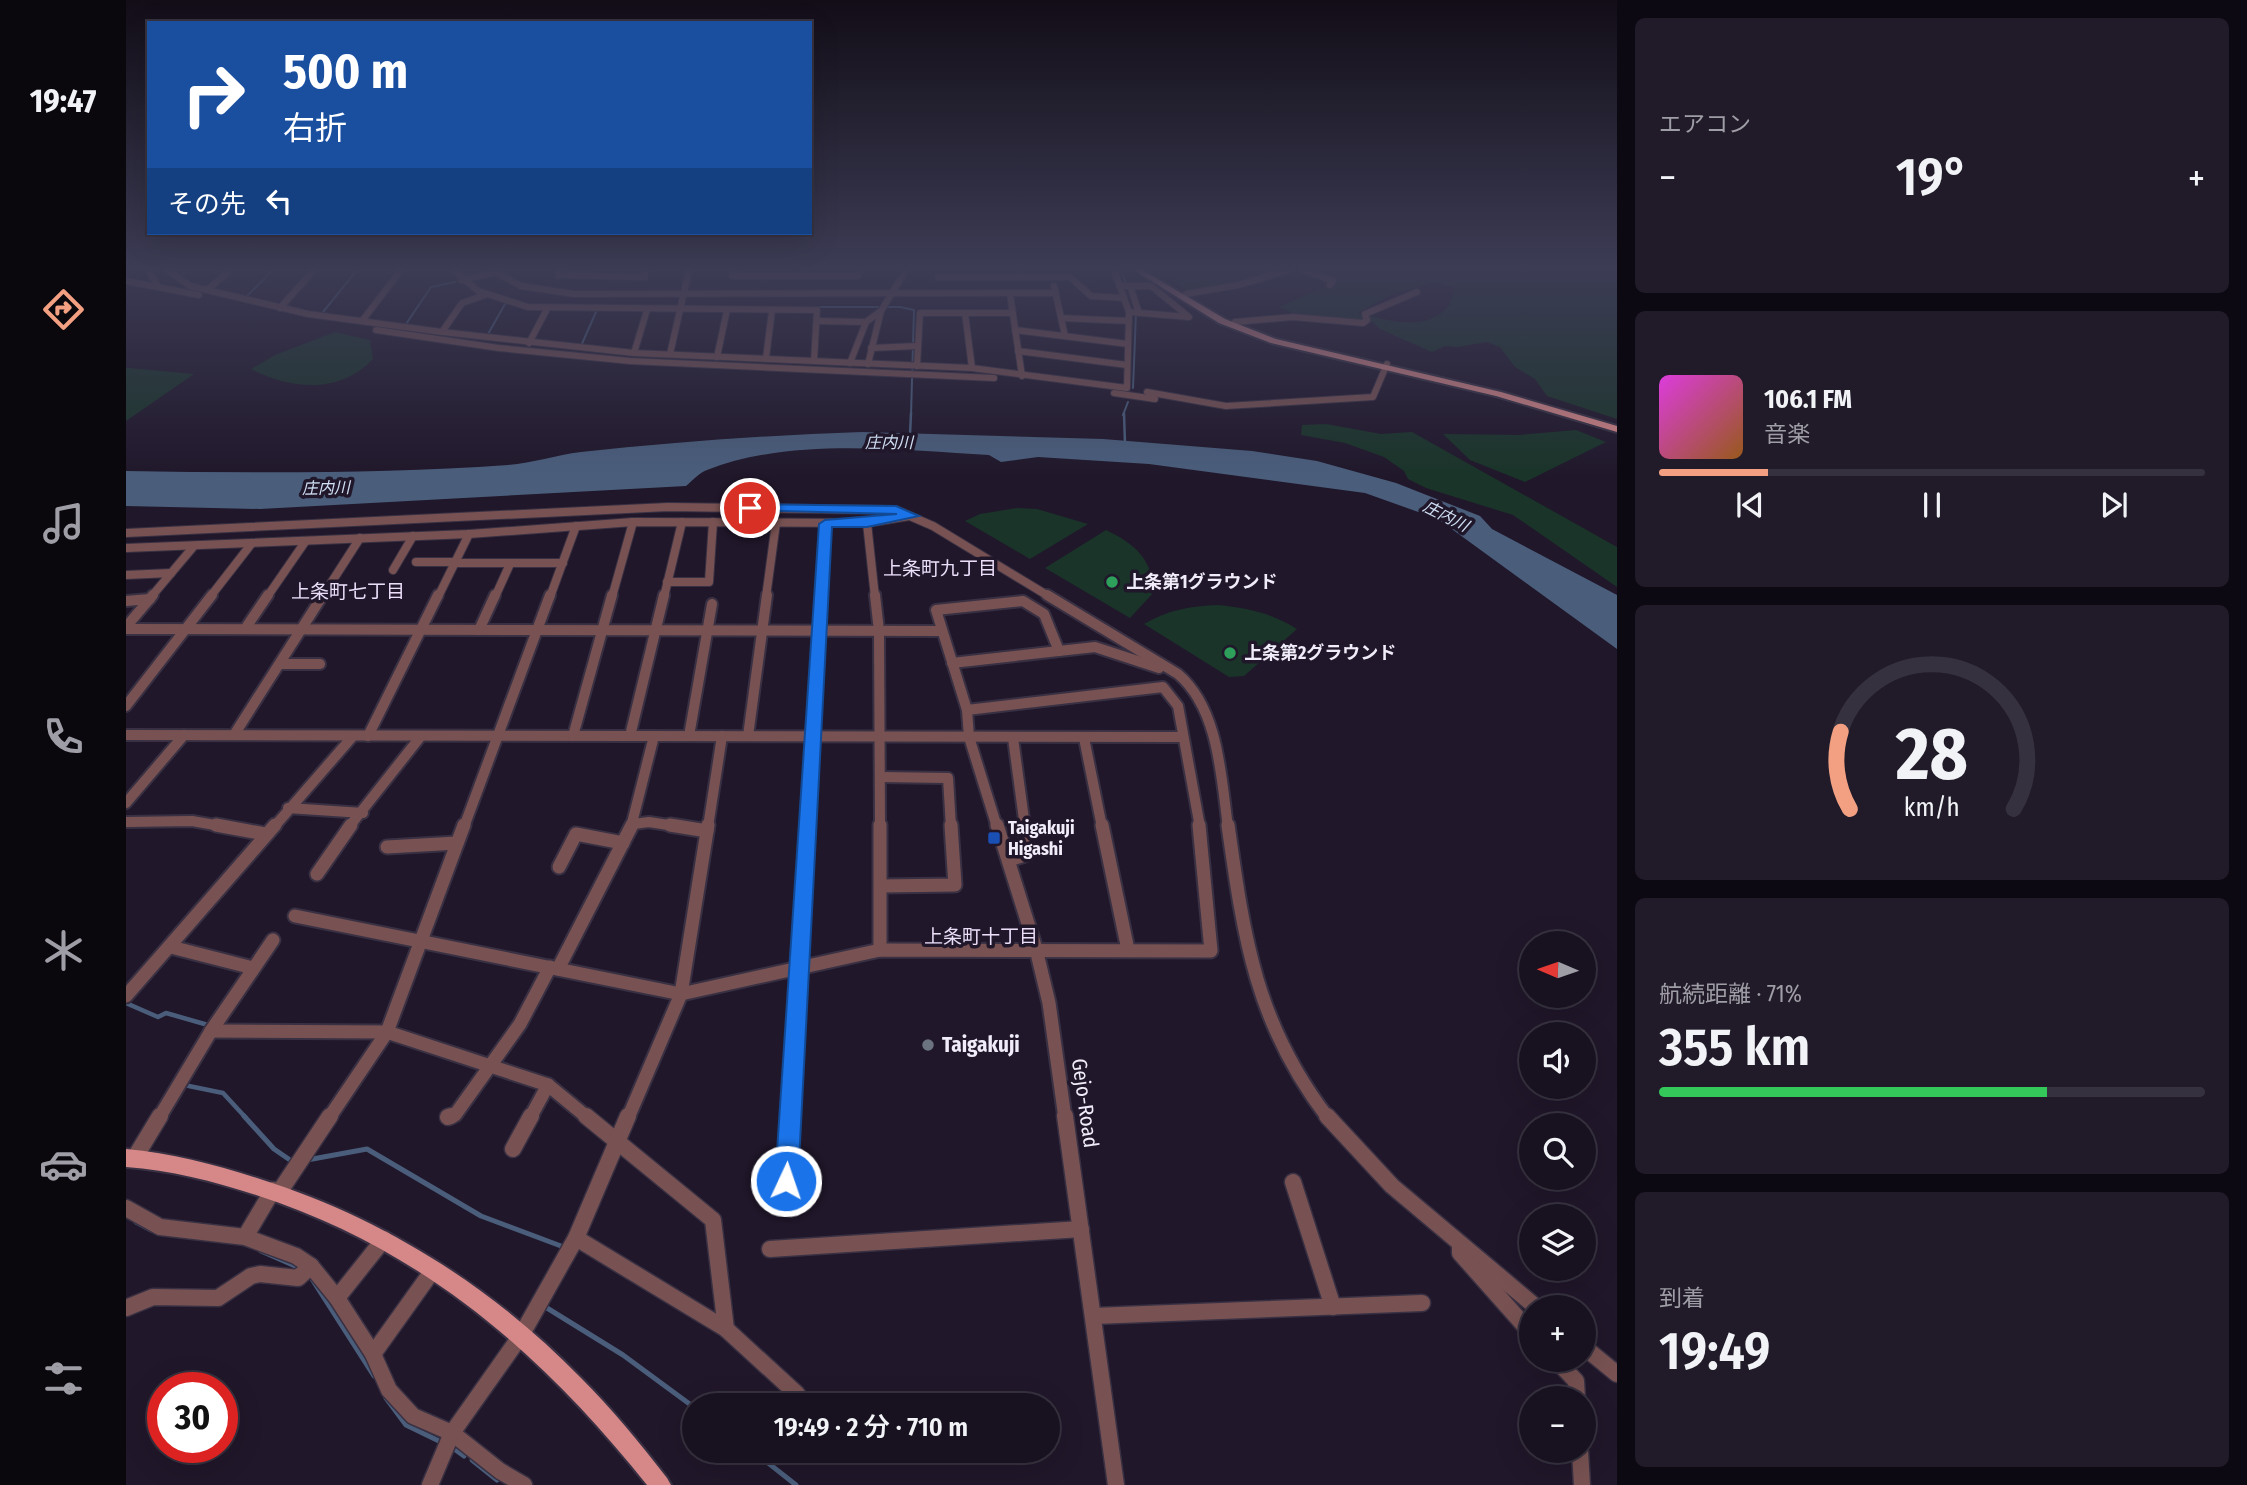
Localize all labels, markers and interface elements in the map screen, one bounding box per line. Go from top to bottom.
text: 500 m [283,42,408,101]
icon: right [168,49,259,140]
text: 19:47 [30,82,96,120]
text: 右折 [283,109,347,147]
text: エアコン [1659,110,1751,138]
text: 19° [1896,146,1968,209]
text: − [1659,155,1676,201]
text: + [2188,155,2205,201]
icon: left [260,182,298,220]
text: その先 [168,189,246,220]
icon: directions [39,285,88,334]
text: 106.1 FM [1764,384,1852,415]
text: 音楽 [1764,420,1810,448]
water label: 庄内川 [865,433,915,452]
water label: 庄内川 [302,478,352,498]
pin [720,478,780,538]
icon: previous [1731,486,1769,524]
icon: pause [1913,486,1951,524]
icon: next [2095,486,2133,524]
icon: arrive [731,489,769,527]
water label: 庄内川 [1420,497,1473,536]
icon: music [39,499,88,548]
district label: 上条町九丁目 [883,557,997,580]
place label: 上条第1グラウンド [1126,571,1278,593]
marker: 上条第1グラウンド [1104,574,1120,590]
district label: 上条町七丁目 [291,580,405,603]
place label: 上条第2グラウンド [1244,642,1396,664]
marker: 上条第2グラウンド [1222,645,1238,661]
text: 28 [1895,711,1968,798]
icon: phone [39,712,88,761]
text: km/h [1904,792,1960,822]
place label: Taigakuji Higashi [1008,817,1075,860]
marker: Taigakuji Higashi [986,830,1002,846]
district label: 上条町十丁目 [924,925,1038,948]
icon: climate [39,926,88,975]
north arrow [1519,931,1596,1008]
map controls [1519,931,1596,1463]
text: 航続距離 · 71% [1659,980,1802,1008]
text: 355 km [1659,1016,1810,1079]
button: sound [1519,1022,1596,1099]
place label: Taigakuji [942,1032,1020,1058]
marker: Taigakuji [920,1037,936,1053]
street label: Gejo-Road [1066,1057,1104,1149]
button: search [1519,1113,1596,1190]
icon: car [39,1140,88,1189]
position arrow [749,1144,823,1218]
button: layers [1519,1204,1596,1281]
text: 到着 [1659,1284,1705,1312]
button: + [1519,1295,1596,1372]
text: 19:49 [1659,1320,1770,1383]
icon: filters [39,1354,88,1403]
speed limit sign: 30 [147,1372,238,1463]
button: − [1519,1386,1596,1463]
text: 19:49 · 2 分 · 710 m [774,1412,968,1443]

